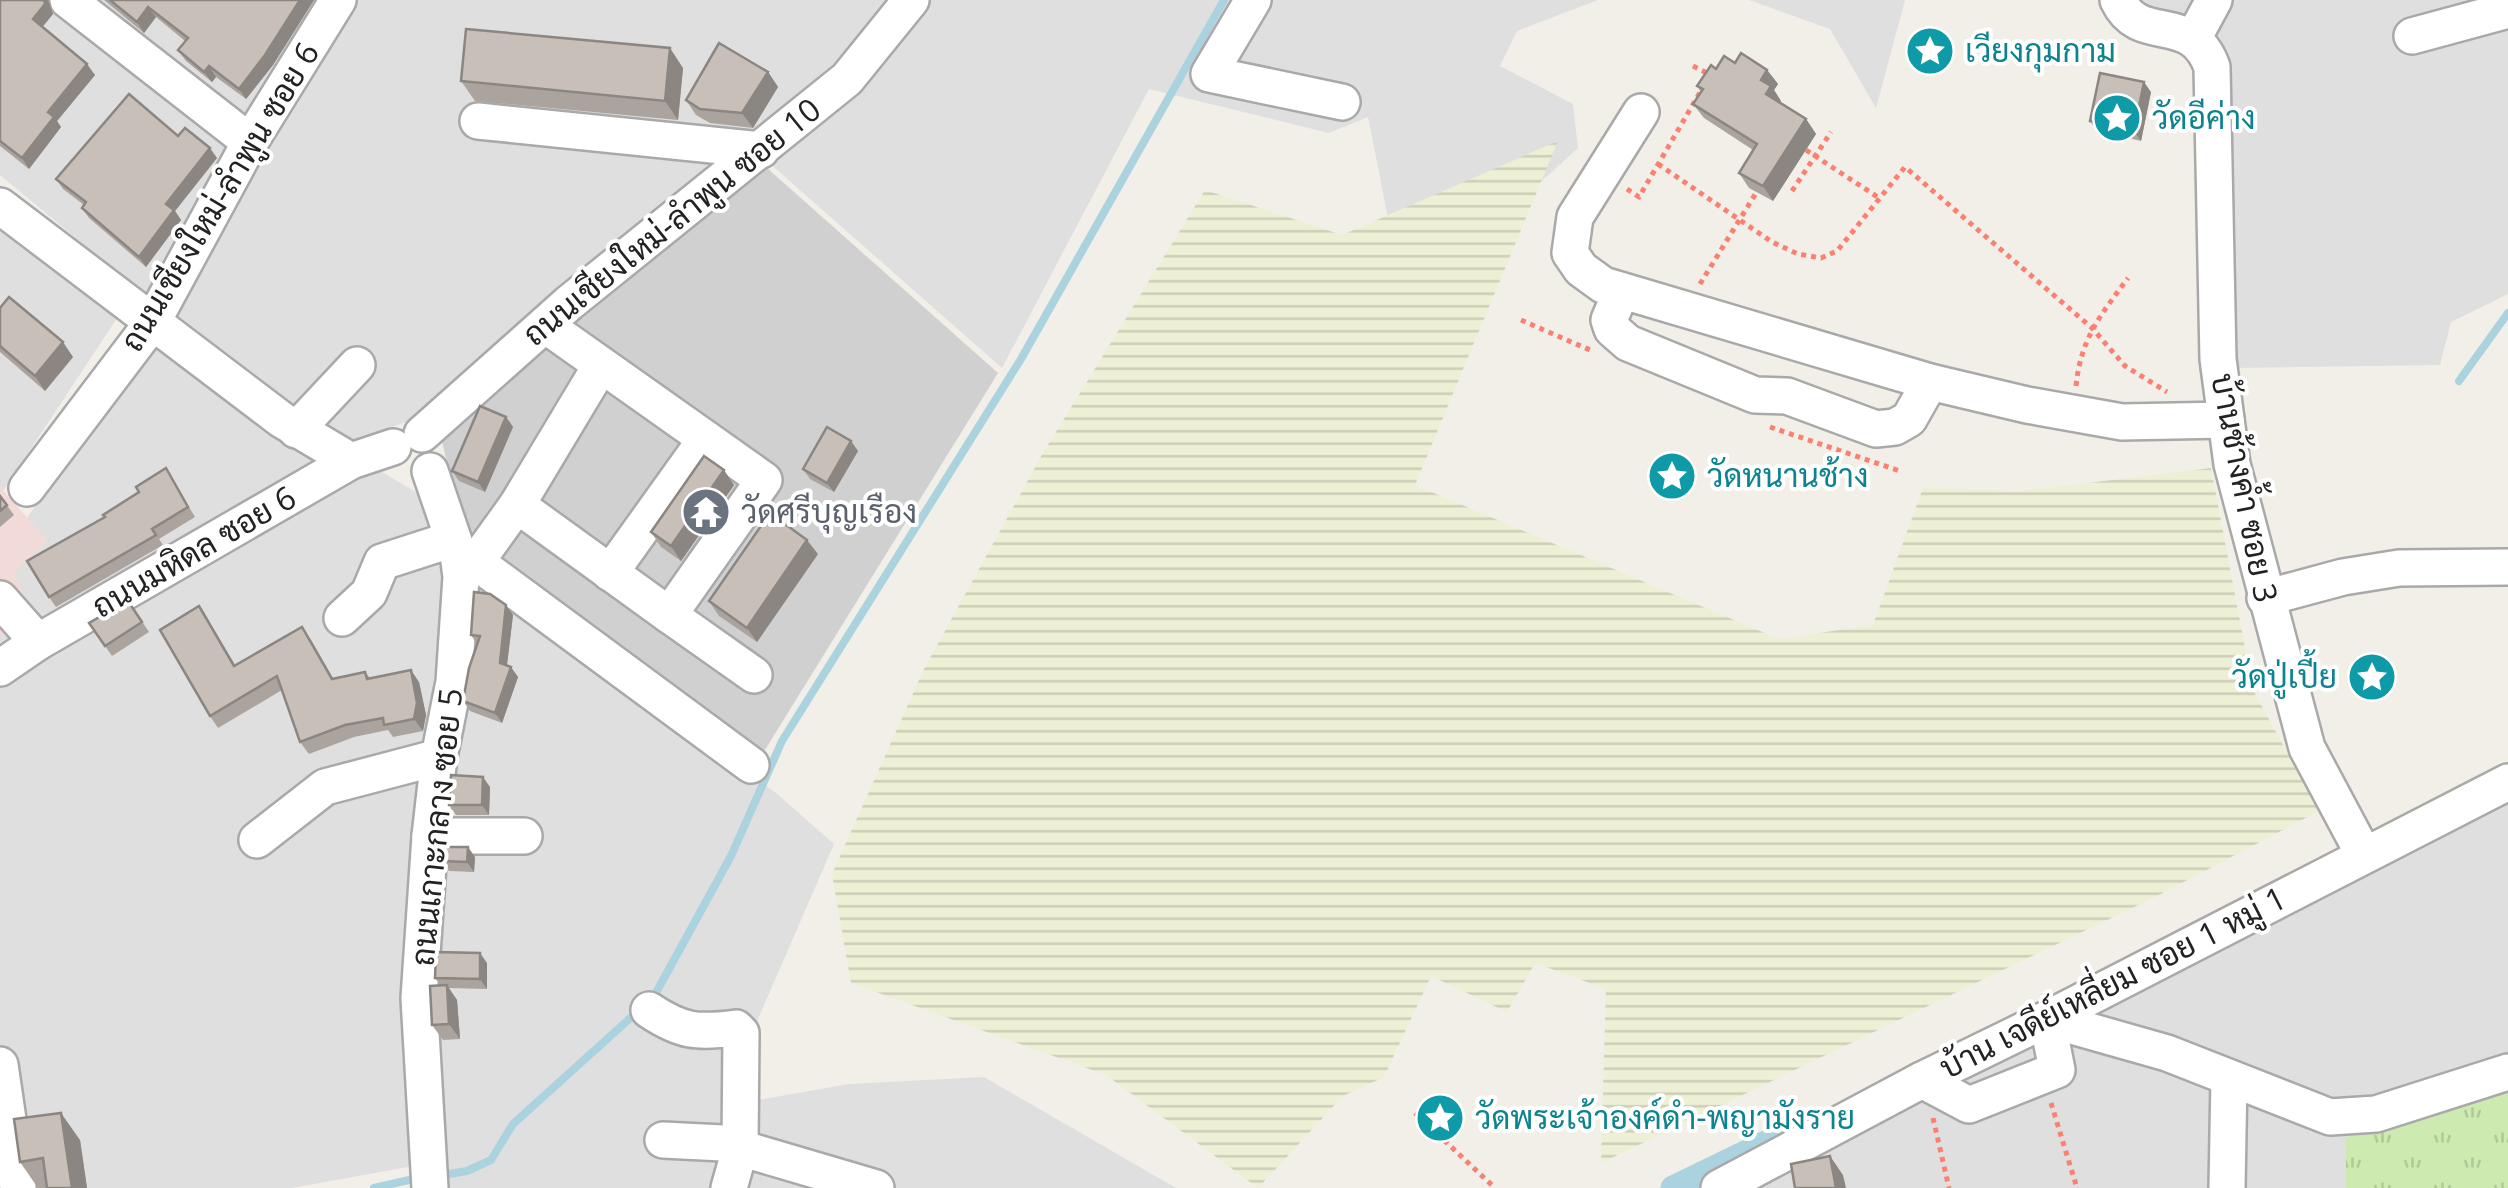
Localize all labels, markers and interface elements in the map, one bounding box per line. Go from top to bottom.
place icon: เวียงกุมกาม [1904,25,1956,77]
place label: เวียงกุมกาม [1965,28,2116,73]
street label: ถนนเชียงใหม่-ลำพูน ซอย 6 [109,34,330,360]
street label: ถนนเชียงใหม่-ลำพูน ซอย 10 [513,87,830,356]
place icon: วัดอีค่าง [2091,92,2143,144]
place label: วัดอีค่าง [2152,95,2255,138]
street label: บ้านช้างค้ำ ซอย 3 [2202,368,2295,606]
place icon: วัดหนานช้าง [1646,450,1698,502]
place label: วัดหนานช้าง [1707,453,1868,496]
street label: ถนนมหิดล ซอย 6 [84,475,303,626]
temple icon: วัดศรีบุญเรือง [680,486,732,538]
place label: วัดศรีบุญเรือง [741,489,917,534]
place label: วัดปู่เปี้ย [2232,648,2337,699]
place icon: วัดปู่เปี้ย [2346,651,2398,703]
street label: ถนนเกาะกลาง ซอย 5 [400,686,471,968]
street label: บ้าน เจดีย์เหลี่ยม ซอย 1 หมู่ 1 [1930,871,2294,1090]
place icon: วัดพระเจ้าองค์ดำ-พญามังราย [1414,1092,1466,1144]
place label: วัดพระเจ้าองค์ดำ-พญามังราย [1475,1095,1855,1138]

